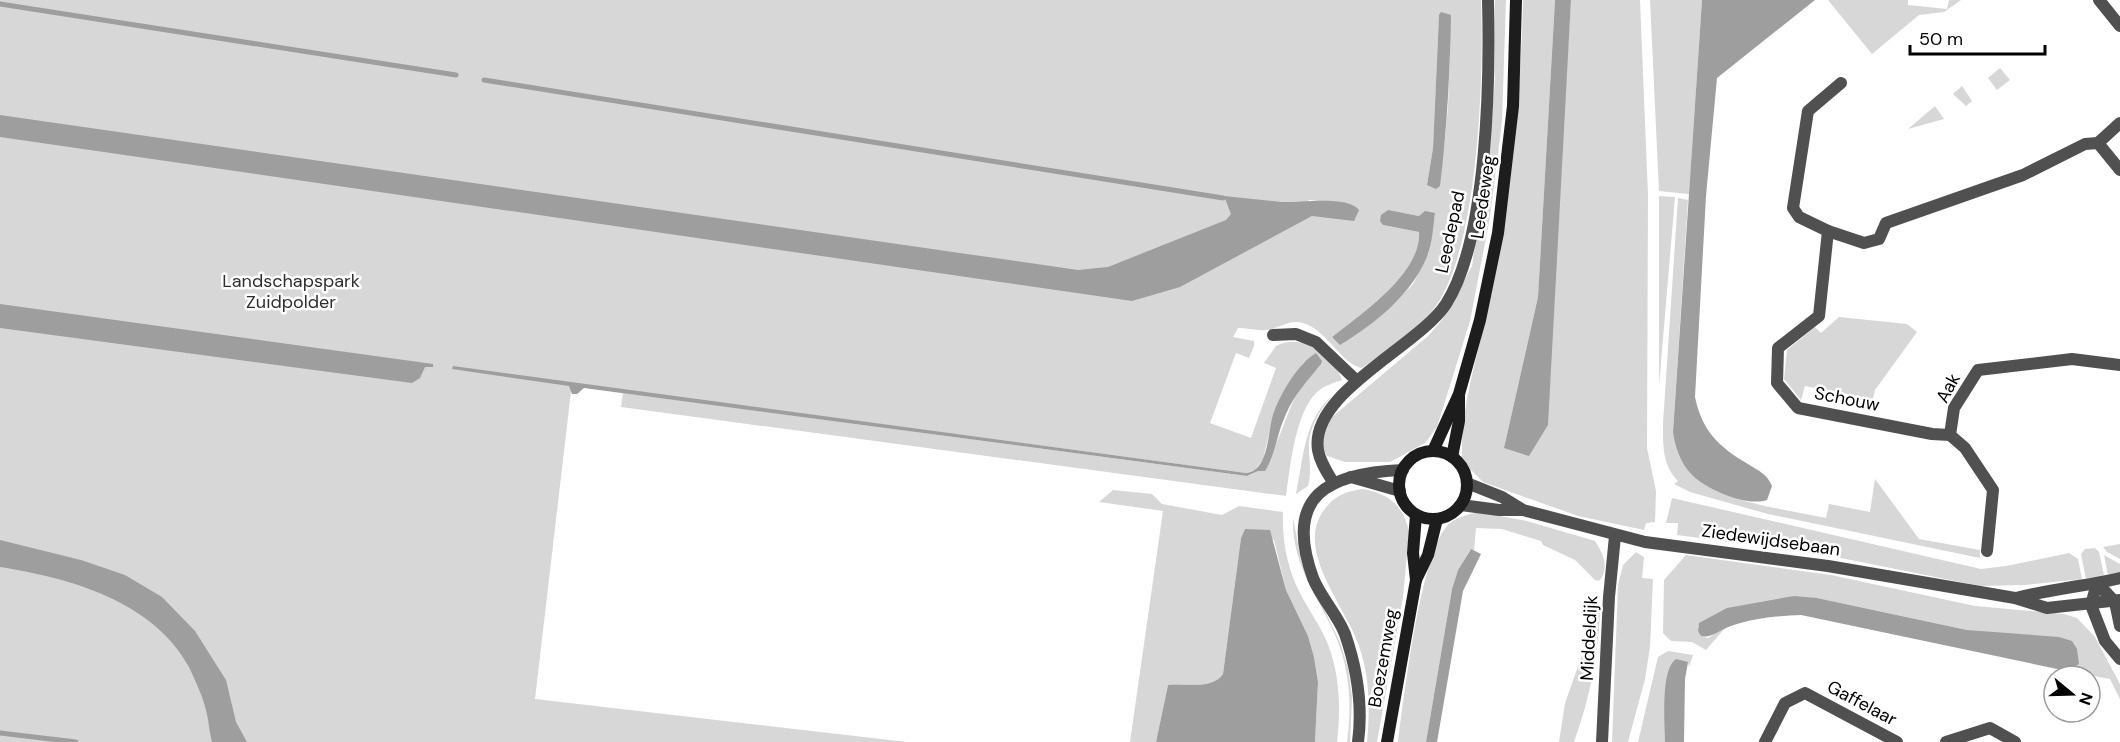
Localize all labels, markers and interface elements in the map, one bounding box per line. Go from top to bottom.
scale bar [1910,18,2045,56]
text: 50 m [1919,27,1963,51]
street label: Leedeweg [1465,154,1501,240]
street label: Leedepad [1430,189,1470,275]
park label: Landschapspark Zuidpolder [222,269,360,314]
street label: Aak [1930,369,1966,407]
street label: Schouw [1812,381,1882,417]
street label: Ziedewijdsebaan [1700,518,1842,562]
street label: Middeldijk [1575,595,1603,681]
street label: Boezemweg [1363,607,1403,709]
north arrow [2042,664,2102,724]
street label: Gaffelaar [1823,675,1901,732]
text: N [2074,690,2098,708]

